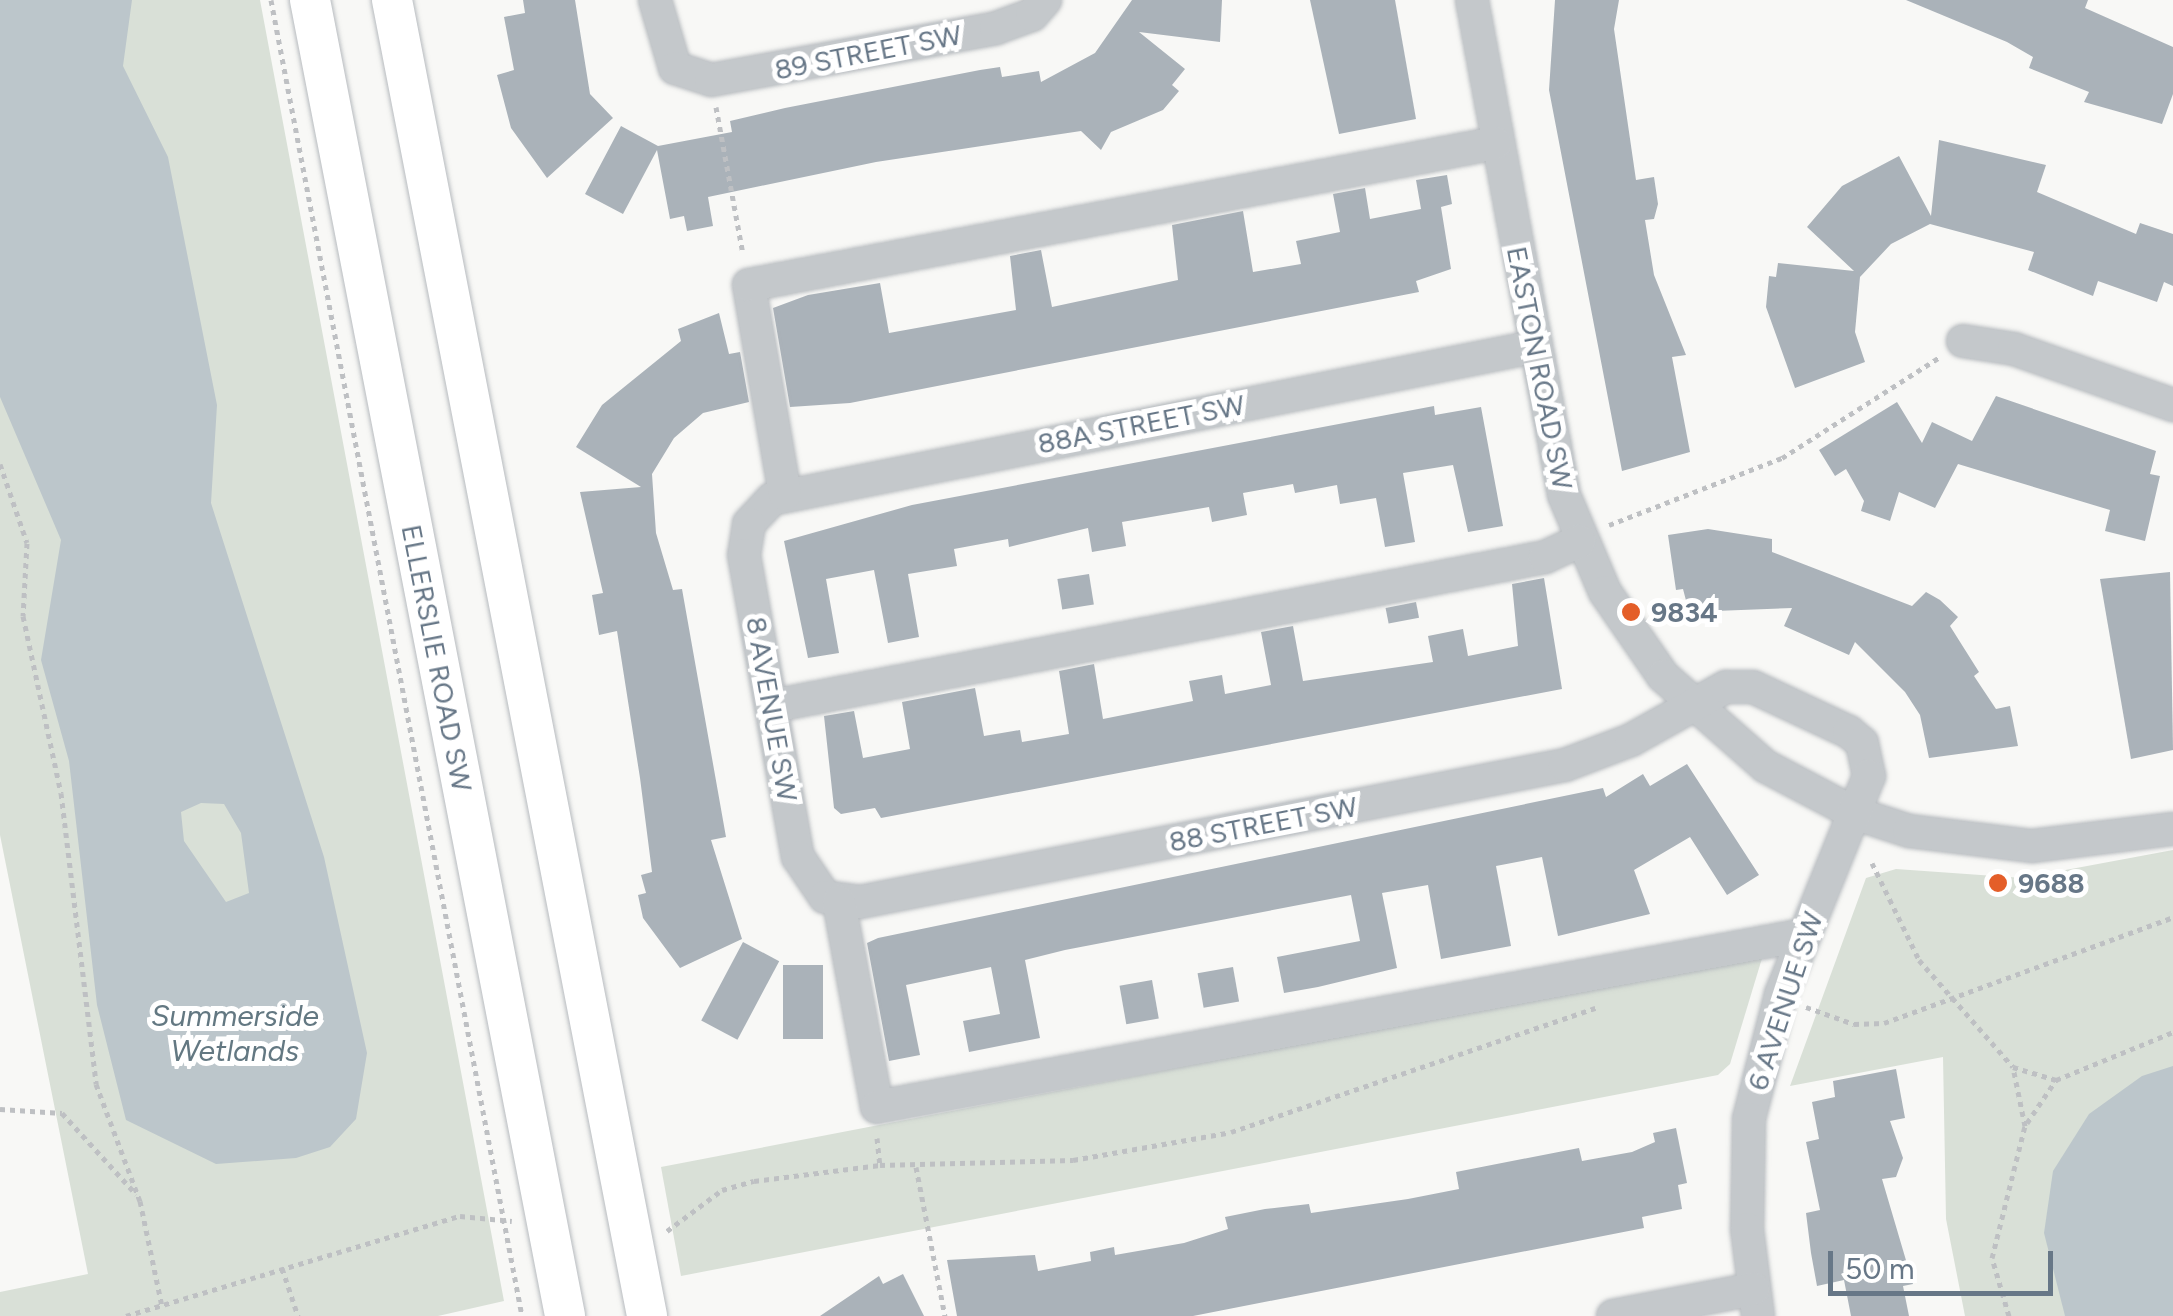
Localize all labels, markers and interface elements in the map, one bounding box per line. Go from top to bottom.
street label: 89 STREET SW [772,17,964,87]
street label: EASTON ROAD SW [1500,244,1580,492]
street label: 88A STREET SW [1035,387,1247,461]
street label: ELLERSLIE ROAD SW [395,522,479,794]
place label: 9834 [1651,595,1718,629]
marker: 9834 [1620,601,1642,623]
street label: 8 AVENUE SW [739,614,805,804]
street label: 88 STREET SW [1166,789,1360,859]
place label: 9688 [2018,866,2085,900]
marker: 9688 [1987,872,2009,894]
street label: 6 AVENUE SW [1740,908,1830,1094]
water label: Summerside Wetlands [151,998,319,1068]
scale bar [1833,1231,2058,1293]
text: 50 m [1845,1250,1914,1287]

